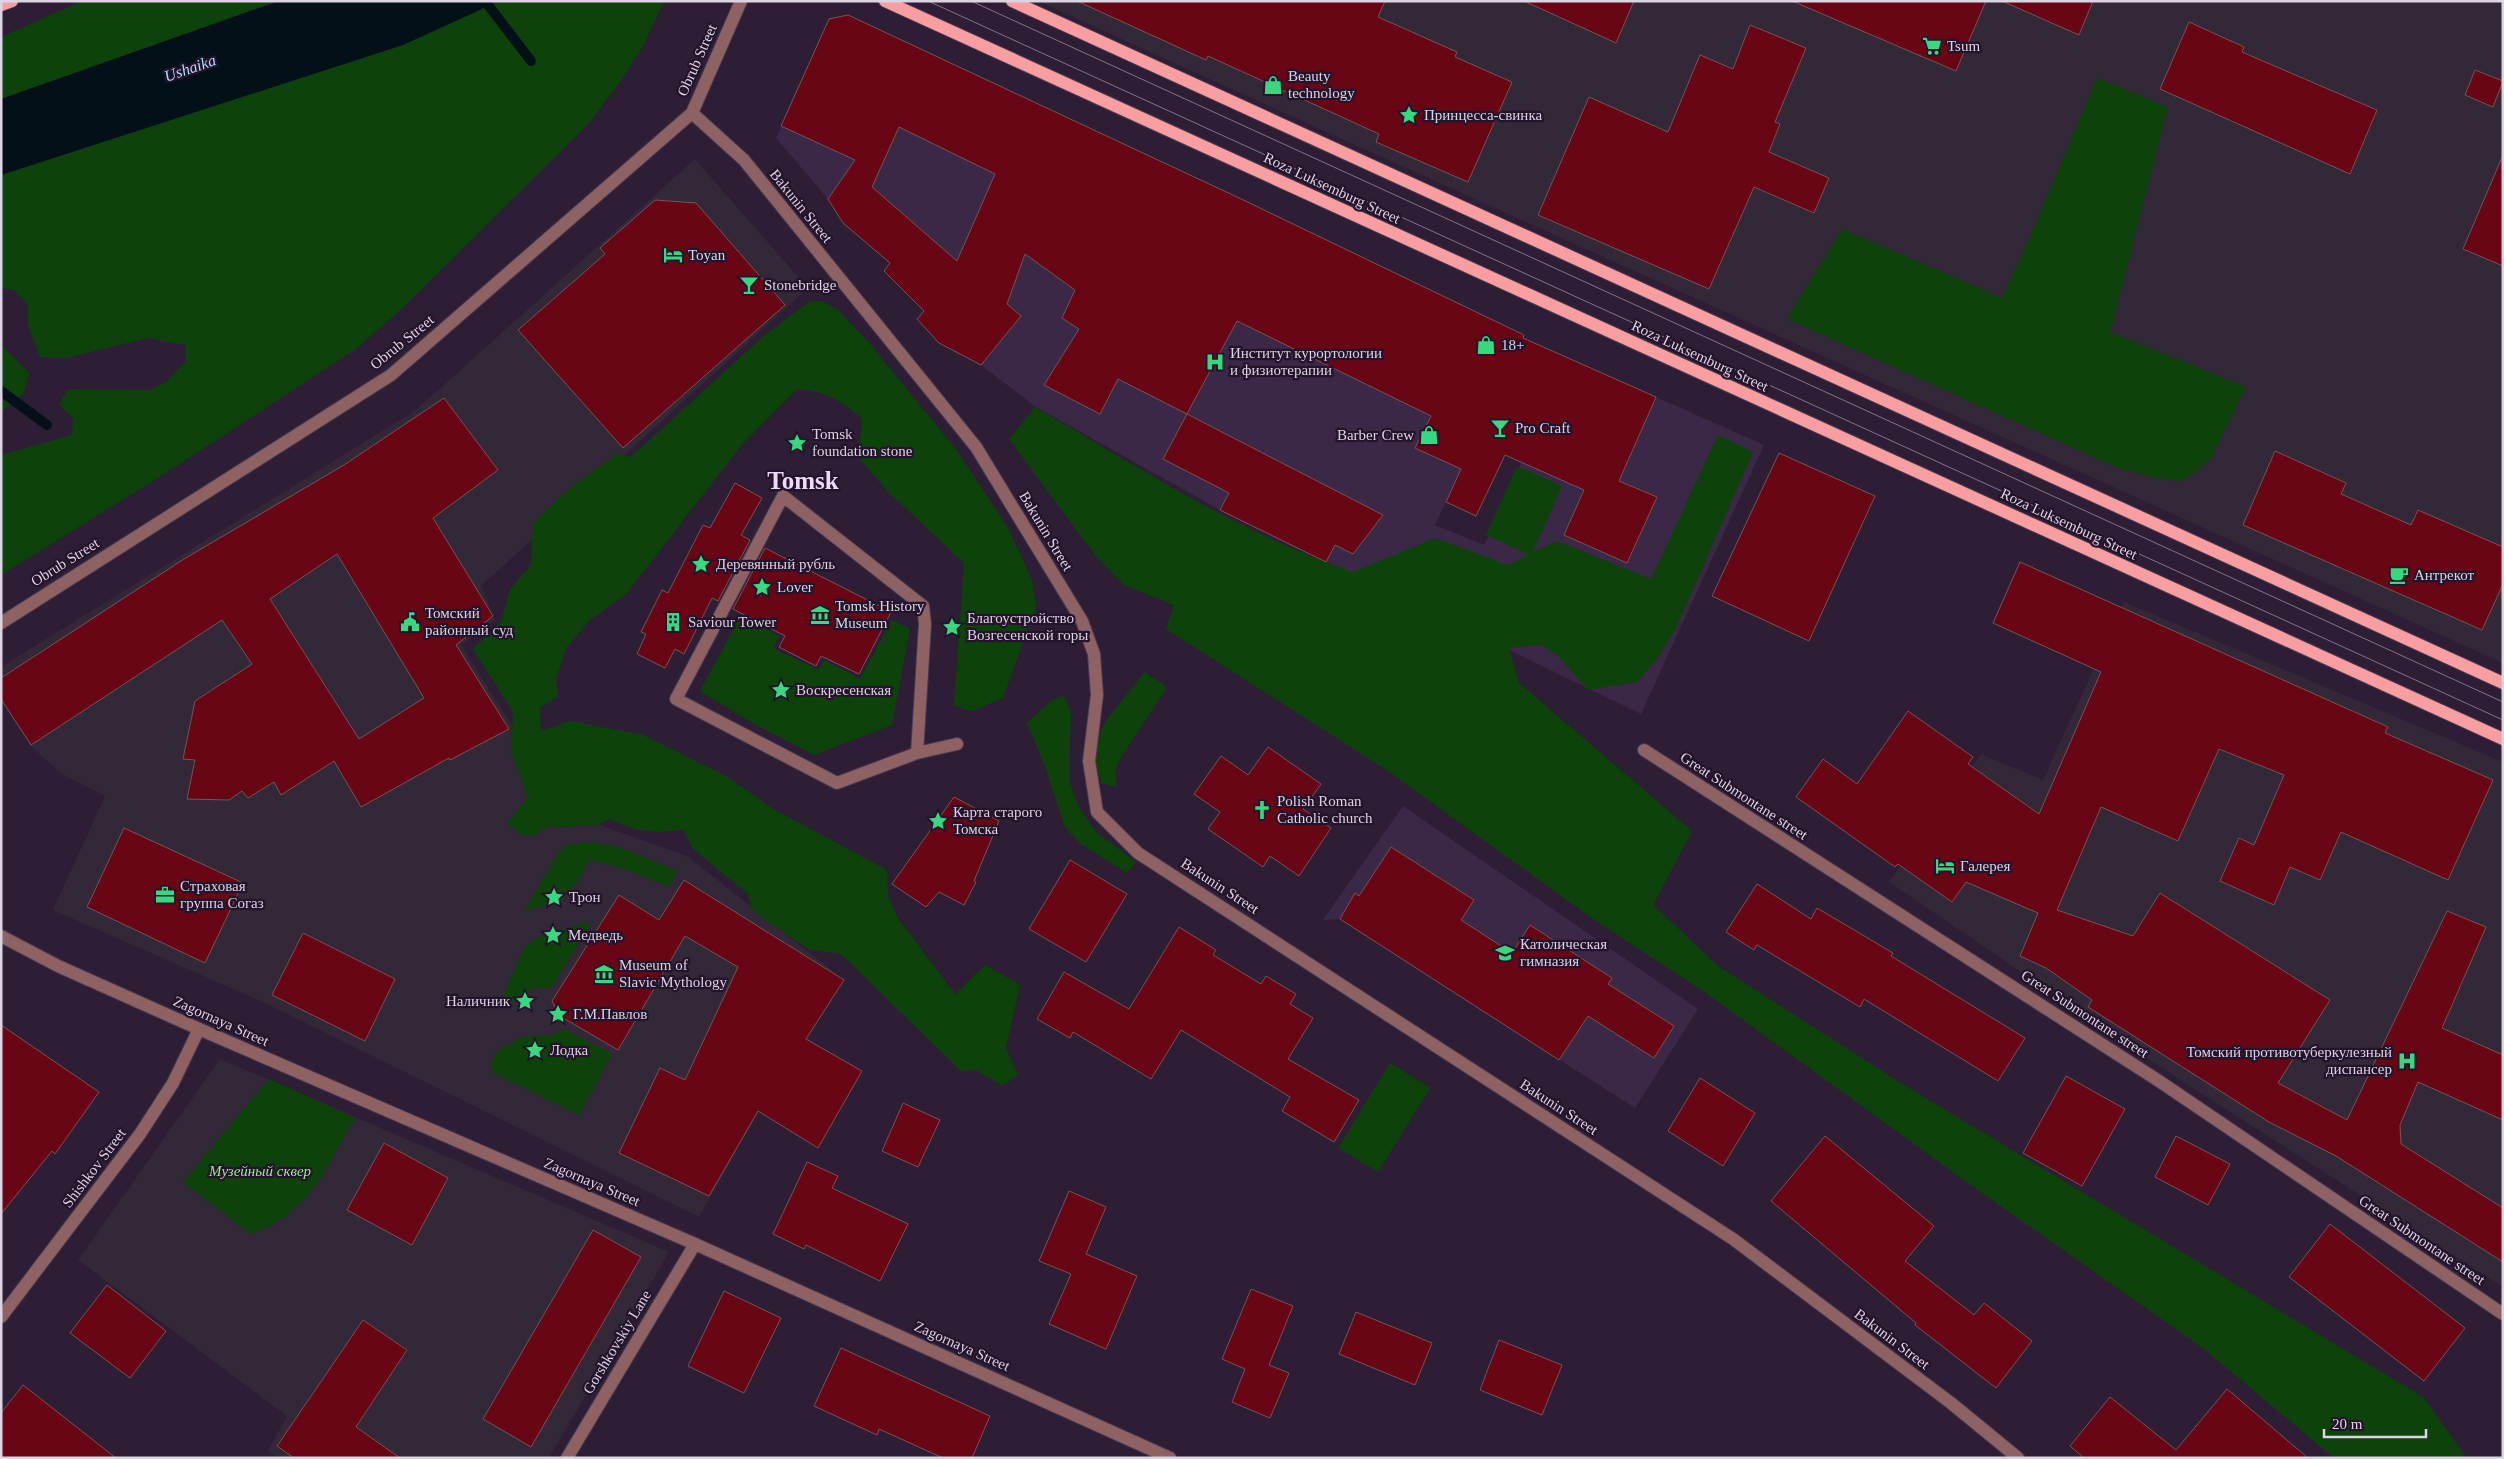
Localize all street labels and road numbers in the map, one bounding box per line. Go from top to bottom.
street label: Obrub Street [674,21,720,98]
street label: Roza Luksemburg Street [1261,149,1404,227]
street label: Bakunin Street [767,166,836,246]
street label: Obrub Street [367,311,438,372]
street label: Roza Luksemburg Street [1629,317,1772,395]
street label: Roza Luksemburg Street [1998,485,2141,563]
street label: Bakunin Street [1016,488,1076,574]
street label: Obrub Street [28,534,103,589]
street label: Great Submontane street [1677,749,1811,844]
street label: Bakunin Street [1178,855,1263,918]
street label: Great Submontane street [2018,967,2152,1062]
street label: Zagornaya Street [171,993,272,1050]
street label: Bakunin Street [1517,1076,1602,1139]
street label: Shishkov Street [59,1125,129,1211]
street label: Zagornaya Street [542,1155,643,1210]
street label: Great Submontane street [2356,1192,2489,1289]
street label: Gorshkovskiy Lane [580,1287,654,1397]
street label: Bakunin Street [1851,1306,1933,1373]
street label: Zagornaya Street [912,1318,1013,1375]

